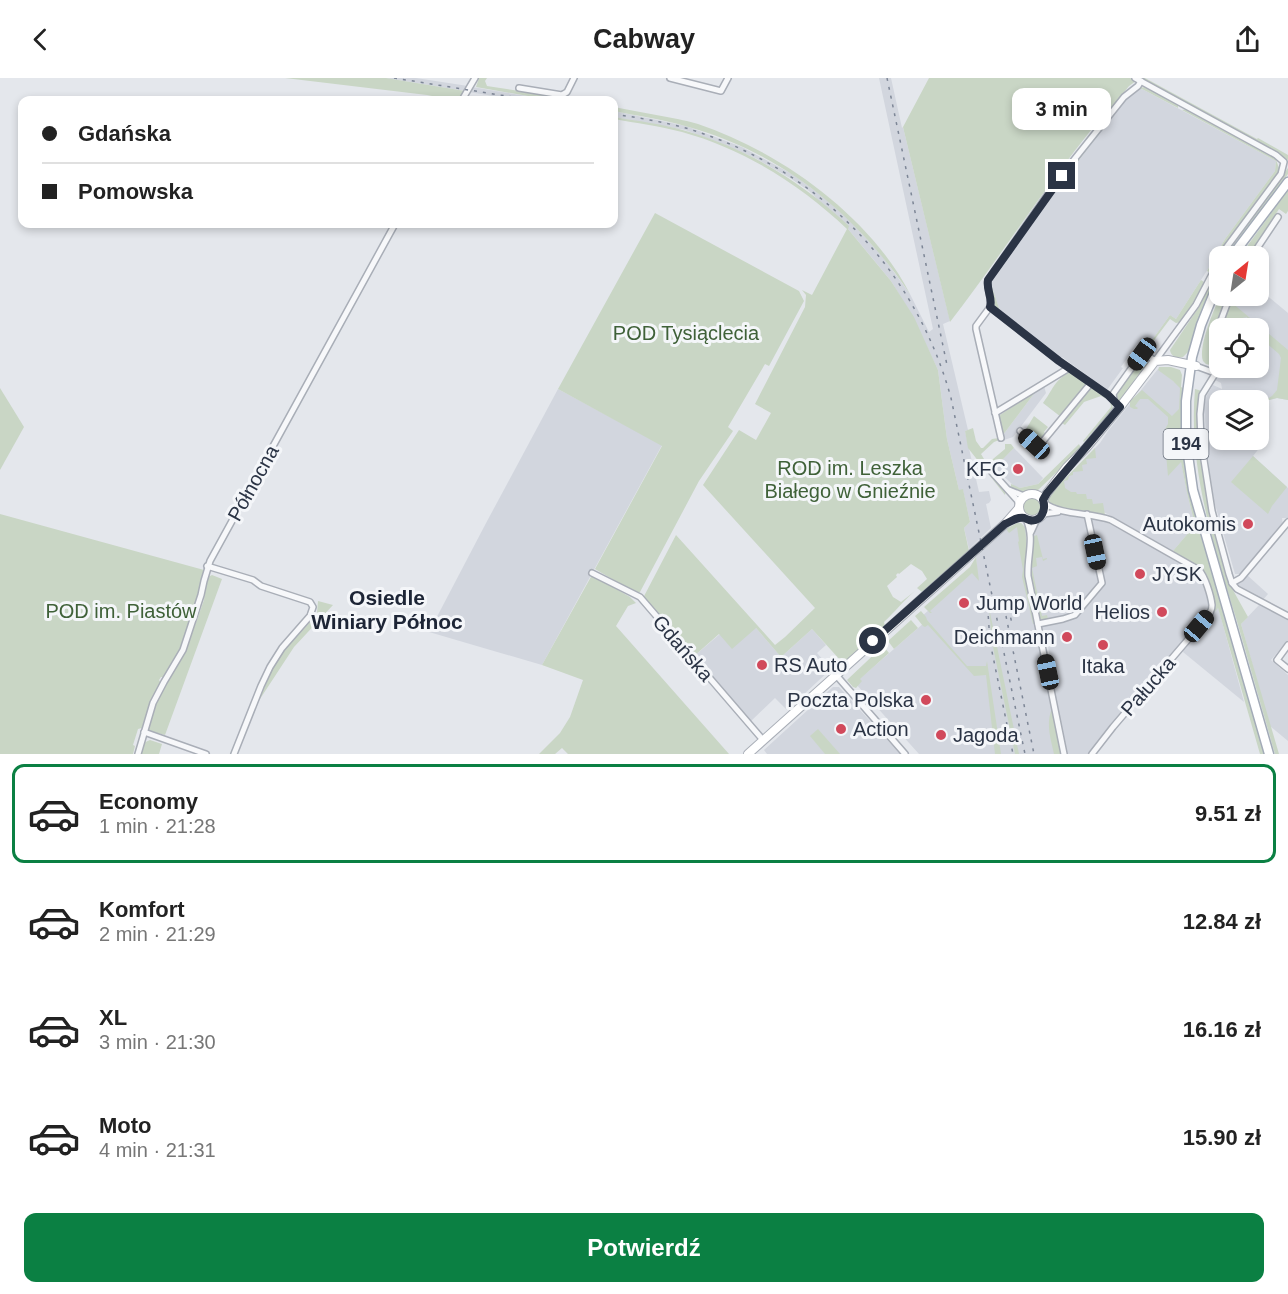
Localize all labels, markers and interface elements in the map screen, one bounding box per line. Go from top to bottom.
icon: back [24,23,57,56]
icon: share [1231,23,1264,56]
text: Cabway [593,24,695,54]
callout: 3 min [1012,89,1112,131]
text: 3 min [1035,98,1088,120]
text: Gdańska [78,121,171,146]
route end [1048,162,1075,189]
text: Pomowska [78,179,193,204]
north arrow [1209,246,1269,306]
map controls [1209,246,1269,450]
button: locate [1209,318,1269,378]
park label: POD Tysiąclecia [613,322,760,344]
car [1124,334,1160,374]
button: layers [1209,390,1269,450]
car [1015,425,1053,463]
road number: 194 [1164,429,1208,459]
street label: Północna [223,440,283,525]
park label: ROD im. Leszka Białego w Gnieźnie [764,457,936,502]
place label: KFC [966,458,1006,480]
marker: KFC [1011,462,1025,476]
place label: Autokomis [1143,513,1236,535]
marker: Autokomis [1241,517,1255,531]
car [1082,533,1108,571]
place label: JYSK [1152,563,1203,585]
marker: JYSK [1133,567,1147,581]
district label: Osiedle Winiary Północ [311,586,463,633]
place label: Jump World [976,592,1082,614]
marker: Jump World [957,596,971,610]
park label: POD im. Piastów [45,600,197,622]
place label: Helios [1094,601,1150,623]
marker: Helios [1155,605,1169,619]
car [1181,606,1217,646]
street label: Gdańska [648,611,718,686]
place label: Deichmann [954,626,1055,648]
route start [859,627,886,654]
marker: Deichmann [1060,630,1074,644]
marker: Itaka [1096,638,1110,652]
street label: Pałucka [1116,651,1180,720]
car [1035,653,1061,691]
place label: RS Auto [774,654,847,676]
place label: Itaka [1081,655,1126,677]
marker: RS Auto [755,658,769,672]
place label: Poczta Polska [787,689,915,711]
marker: Poczta Polska [919,693,933,707]
place label: Action [853,718,909,740]
marker: Action [834,722,848,736]
place label: Jagoda [953,724,1019,746]
marker: Jagoda [934,728,948,742]
icon: car [27,787,81,841]
text: Economy [99,789,198,814]
text: 9.51 zł [1195,801,1261,826]
text: 1 min · 21:28 [99,815,216,837]
icon: car [27,895,81,949]
text: Komfort [99,897,185,922]
text: 12.84 zł [1183,909,1261,934]
text: 2 min · 21:29 [99,923,216,945]
icon: car [27,1003,81,1057]
text: XL [99,1005,127,1030]
text: 16.16 zł [1183,1017,1261,1042]
text: 3 min · 21:30 [99,1031,216,1053]
icon: car [27,1111,81,1165]
text: Moto [99,1113,152,1138]
text: 15.90 zł [1183,1125,1261,1150]
text: 4 min · 21:31 [99,1139,216,1161]
button: Potwierdź [24,1213,1264,1282]

